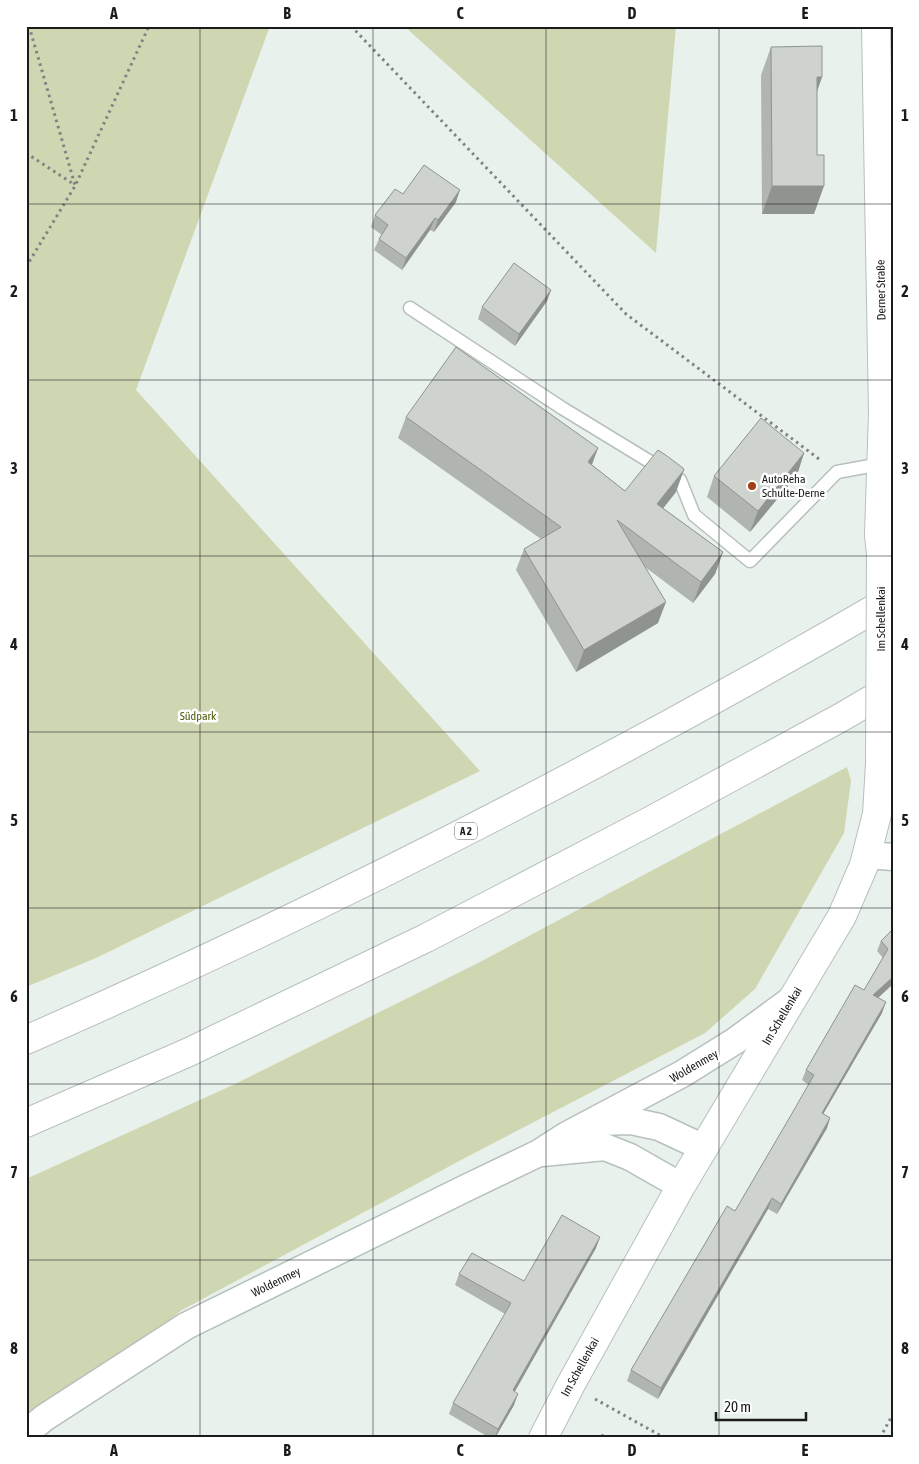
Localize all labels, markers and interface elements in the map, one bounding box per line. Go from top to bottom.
text: A [109,4,118,22]
text: B [283,4,291,22]
text: C [456,4,464,22]
text: D [628,4,637,22]
text: E [802,4,809,22]
text: 1 [10,106,18,124]
text: 1 [901,106,909,124]
street label: Derner Straße [873,260,889,320]
text: 2 [10,282,18,300]
text: 2 [901,282,909,300]
text: 3 [10,459,18,477]
text: 3 [901,459,909,477]
place label: AutoReha Schulte-Derne [762,472,825,500]
marker: AutoReha Schulte-Derne [746,480,758,492]
street label: Im Schellenkai [874,586,888,652]
text: 4 [9,635,18,653]
text: 4 [900,635,909,653]
park label: Südpark [180,709,217,723]
text: 5 [10,811,18,829]
text: 5 [901,811,909,829]
road number: A 2 [455,822,477,839]
street label: Im Schellenkai [759,984,805,1048]
text: 6 [10,987,18,1005]
text: 6 [901,987,909,1005]
street label: Woldenmey [668,1047,720,1085]
text: 7 [10,1163,18,1181]
text: 7 [901,1163,909,1181]
street label: Woldenmey [249,1264,303,1300]
street label: Im Schellenkai [558,1335,602,1399]
text: 8 [10,1339,18,1357]
text: 8 [901,1339,909,1357]
scale bar [716,1389,806,1421]
text: 20 m [724,1398,751,1415]
text: A [109,1441,118,1459]
text: B [283,1441,291,1459]
text: C [456,1441,464,1459]
text: D [628,1441,637,1459]
text: E [802,1441,809,1459]

